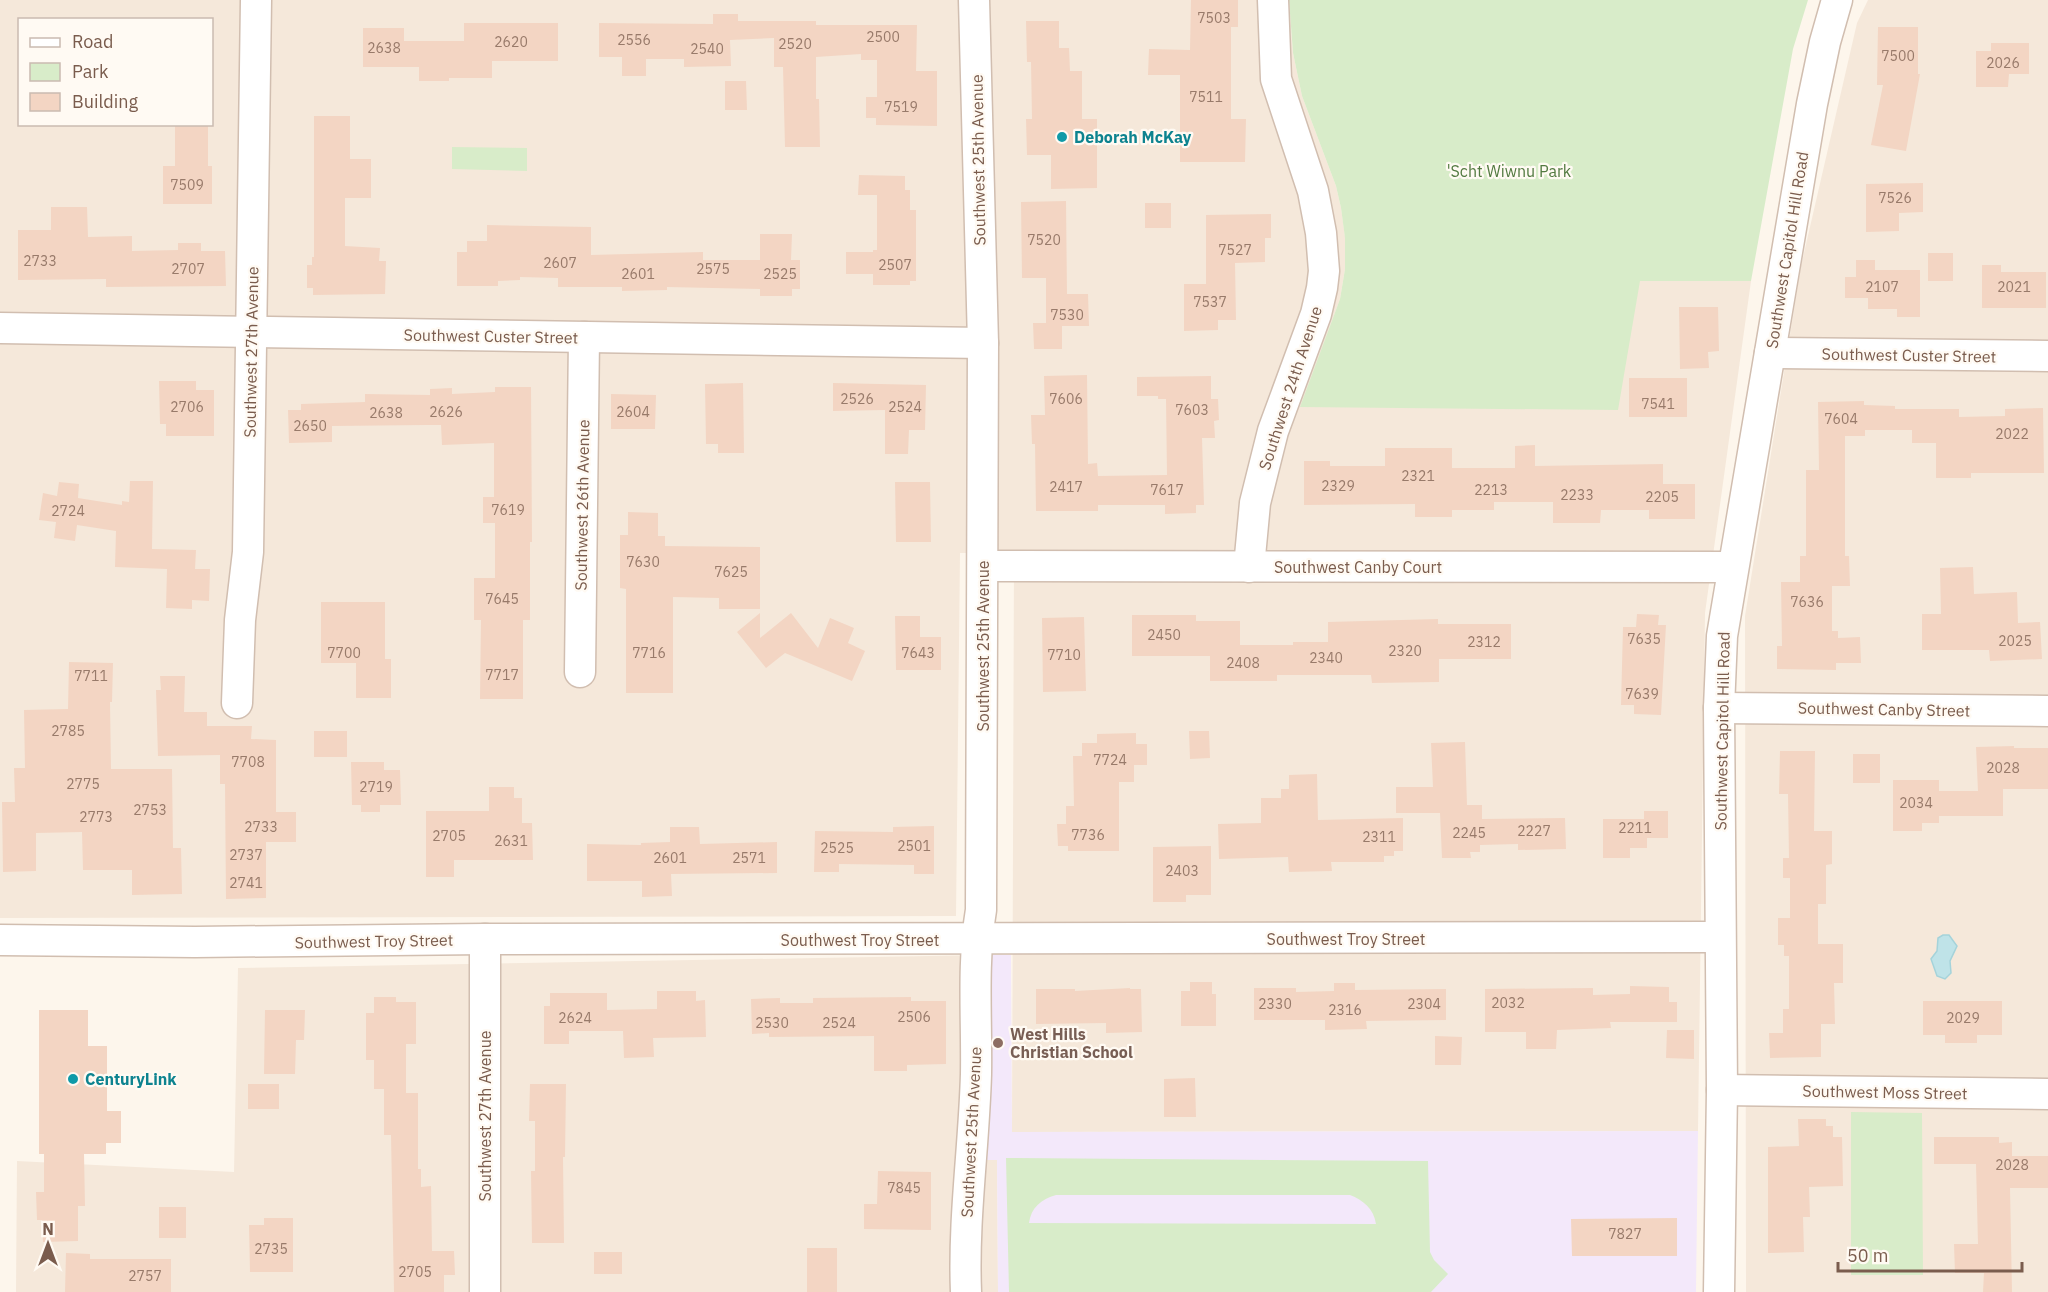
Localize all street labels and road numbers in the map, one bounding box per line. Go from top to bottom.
street label: Southwest 25th Avenue [967,74,989,246]
street label: Southwest Capitol Hill Road [1762,150,1812,350]
street label: Southwest 27th Avenue [240,266,262,438]
street label: Southwest 24th Avenue [1254,303,1326,472]
street label: Southwest Custer Street [404,324,578,348]
street label: Southwest Custer Street [1822,343,1996,367]
street label: Southwest 26th Avenue [571,419,593,591]
street label: Southwest Canby Court [1274,557,1442,577]
street label: Southwest 25th Avenue [973,560,993,732]
street label: Southwest Capitol Hill Road [1710,631,1734,831]
street label: Southwest Canby Street [1798,697,1970,721]
street label: Southwest Troy Street [1267,929,1425,949]
street label: Southwest Troy Street [294,930,454,952]
street label: Southwest Troy Street [781,930,939,950]
street label: Southwest 27th Avenue [475,1030,495,1202]
street label: Southwest 25th Avenue [957,1046,985,1218]
street label: Southwest Moss Street [1802,1081,1968,1103]

